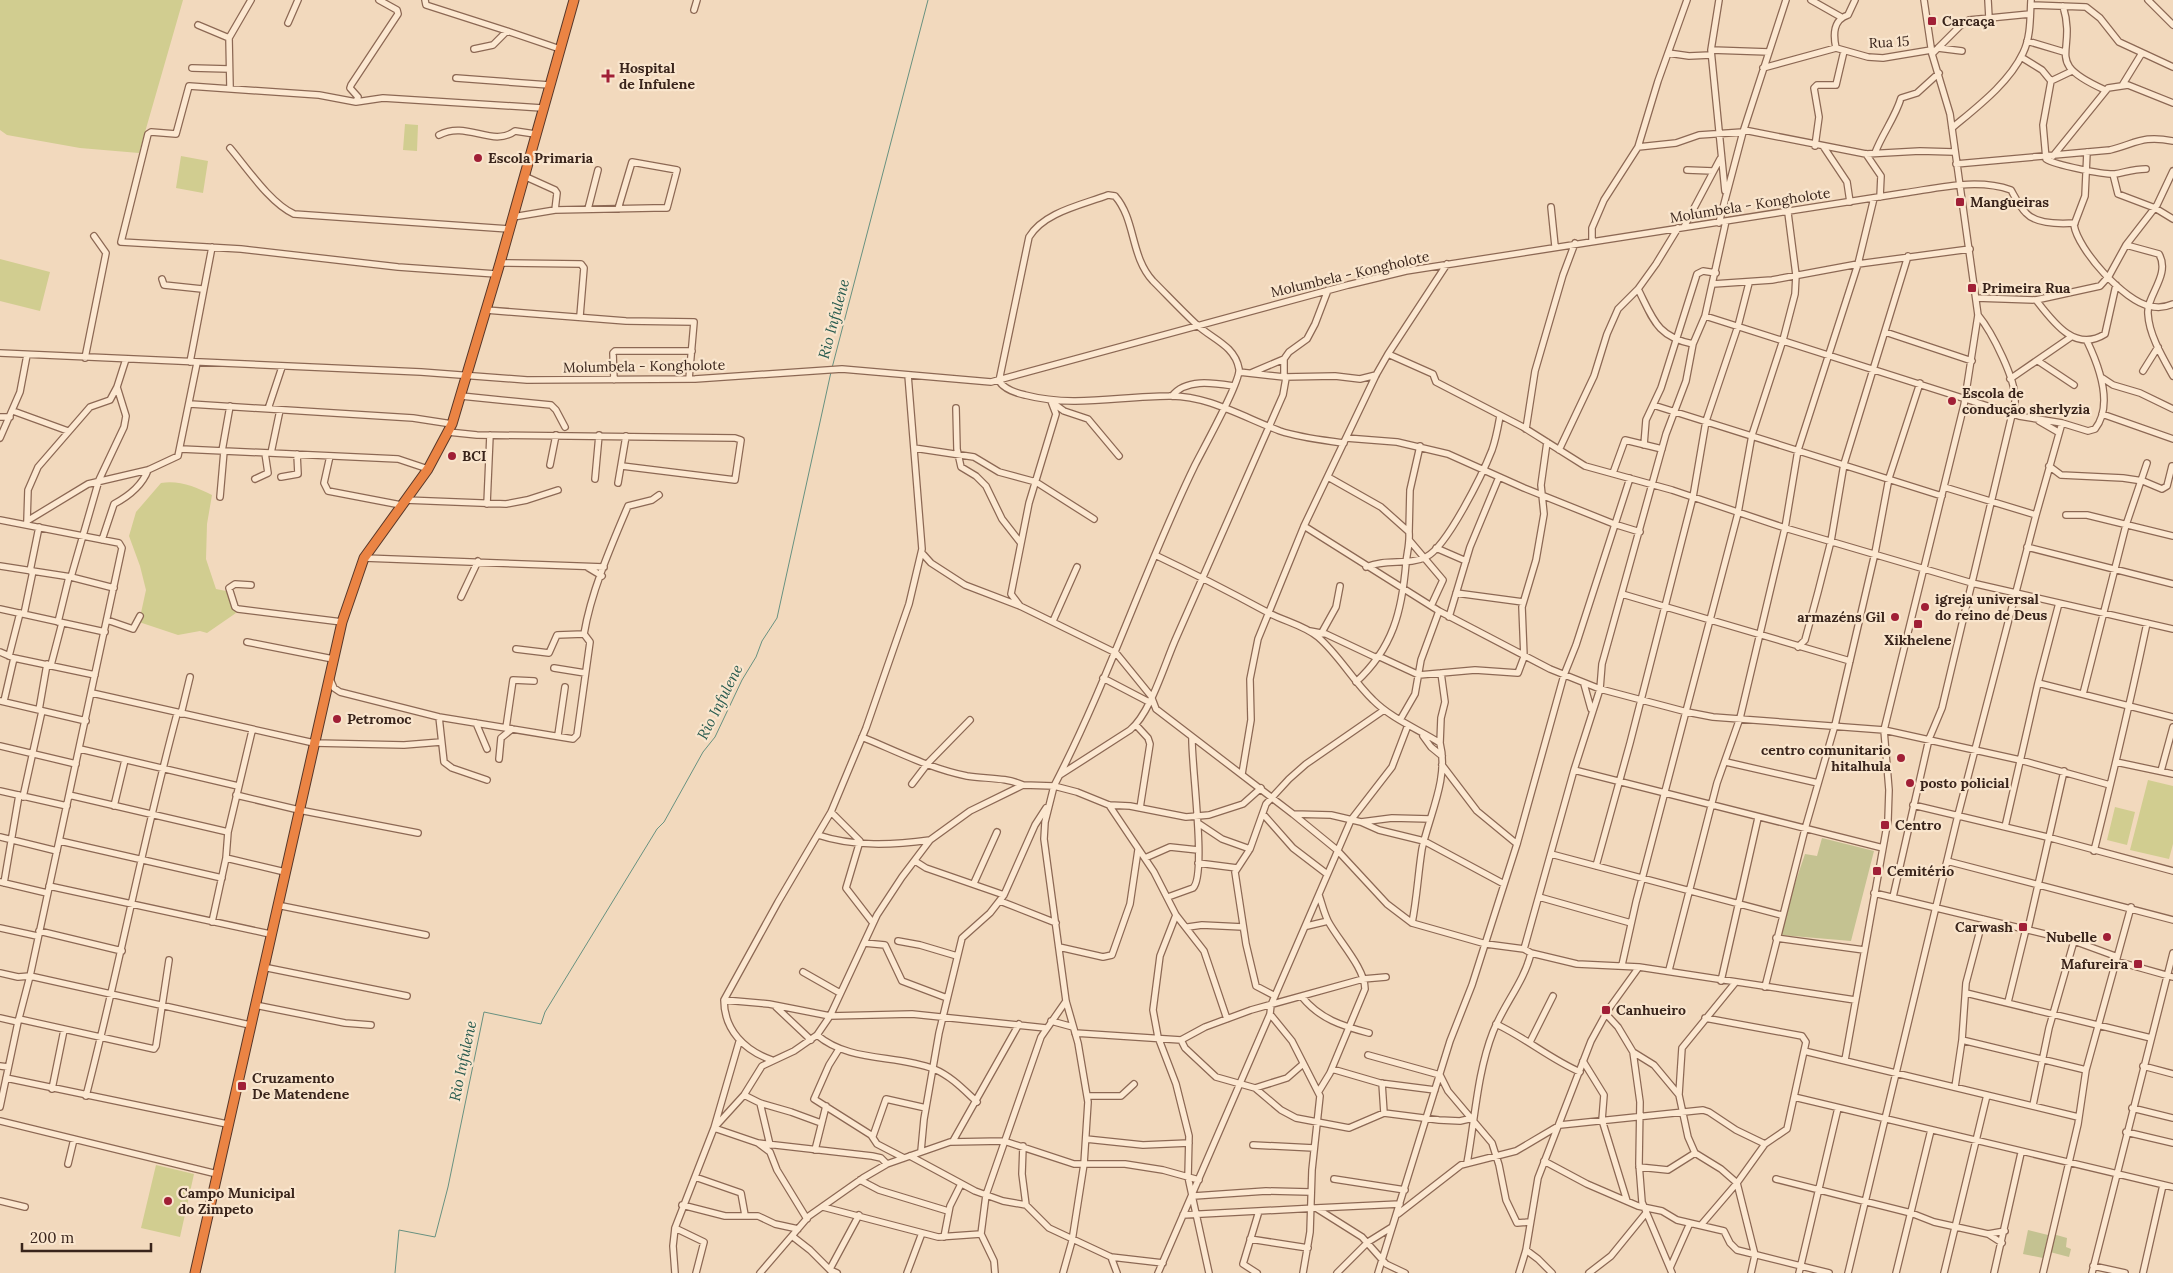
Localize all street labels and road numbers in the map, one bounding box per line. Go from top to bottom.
street label: Rua 15 [1868,32,1910,52]
street label: Molumbela - Kongholote [1668,183,1832,227]
street label: Molumbela - Kongholote [1269,247,1431,301]
street label: Molumbela - Kongholote [563,356,726,376]

